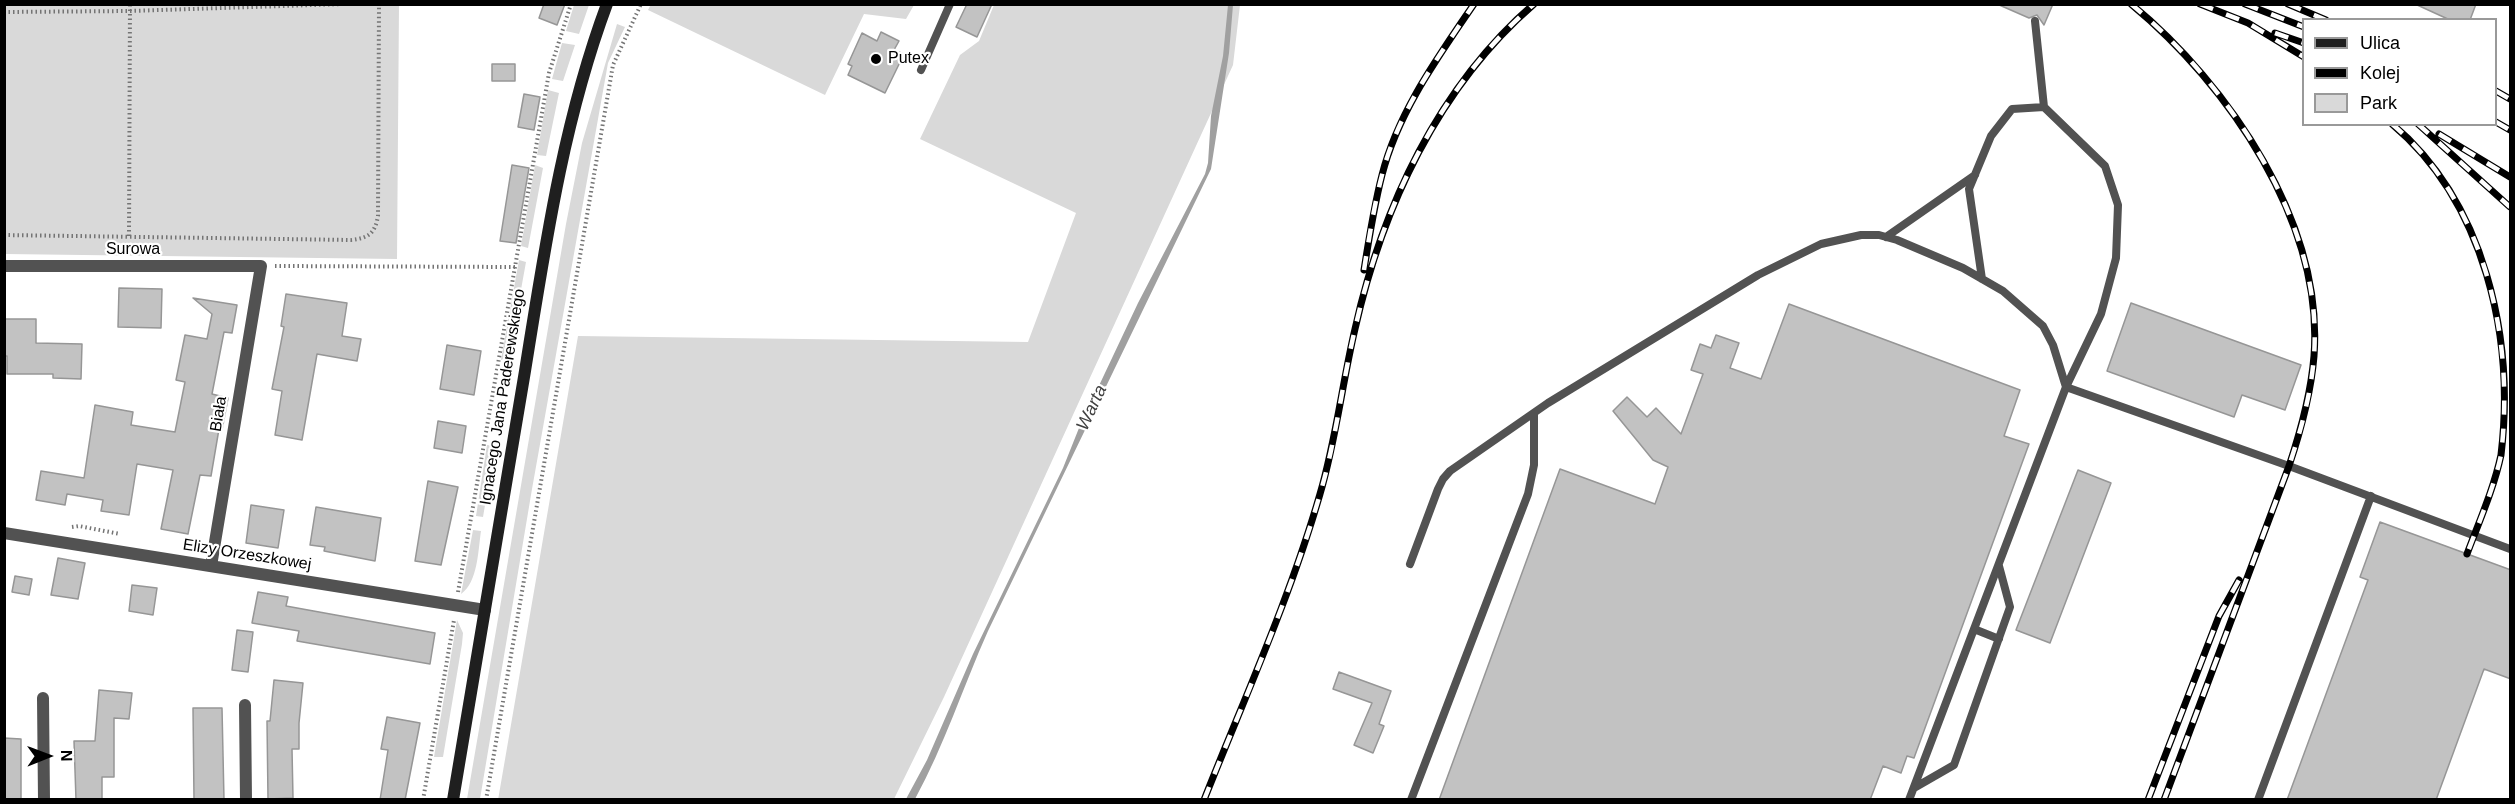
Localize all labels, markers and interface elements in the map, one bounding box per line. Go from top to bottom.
legend [2302,18,2497,126]
text: Ulica [2360,33,2400,53]
place label: Putex [888,49,929,69]
marker: Putex [869,52,883,66]
text: Kolej [2360,63,2400,83]
text: Park [2360,93,2397,113]
street label: Surowa [106,240,160,260]
street label: Ignacego Jana Paderewskiego [476,287,530,507]
water label: Warta [1072,382,1112,434]
street label: Biała [207,395,231,433]
street label: Elizy Orzeszkowej [181,535,313,575]
north arrow [18,726,78,786]
text: N [58,750,75,762]

